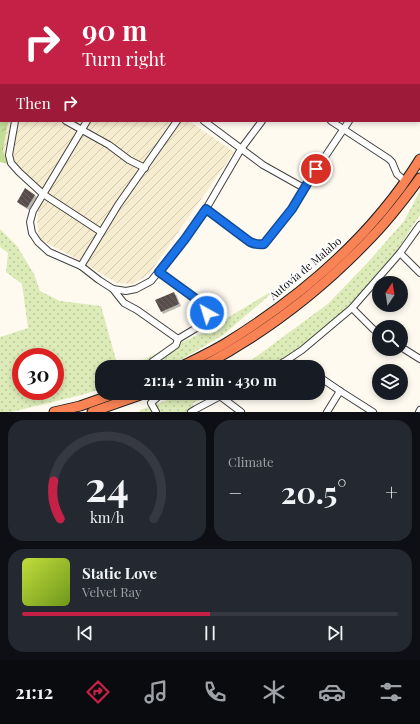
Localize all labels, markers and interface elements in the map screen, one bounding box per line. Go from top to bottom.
text: 90 m [82,11,147,48]
icon: right [16,16,68,68]
text: Turn right [82,47,165,71]
icon: right [59,92,81,114]
text: Then [16,93,51,113]
pin [299,152,333,186]
icon: arrive [305,158,327,180]
street label: Autovía de Malabo [265,233,344,303]
north arrow [372,276,408,312]
map controls [372,276,408,400]
position arrow [186,292,228,334]
button: search [372,320,408,356]
speed limit sign: 30 [12,348,64,400]
button: layers [372,364,408,400]
text: 21:14 · 2 min · 430 m [143,370,277,390]
text: Climate [228,453,274,470]
text: 24 [85,456,129,511]
text: 20.5° [281,472,347,512]
text: − [228,477,242,507]
text: + [385,477,398,507]
text: km/h [90,507,125,526]
text: Static Love [82,563,157,583]
text: Velvet Ray [82,583,142,600]
icon: previous [74,622,96,644]
icon: pause [199,622,221,644]
icon: next [324,622,346,644]
icon: directions [84,678,112,706]
icon: music [142,678,170,706]
icon: phone [201,678,229,706]
icon: climate [260,678,288,706]
icon: car [318,678,346,706]
icon: filters [377,678,405,706]
text: 21:12 [15,680,53,704]

